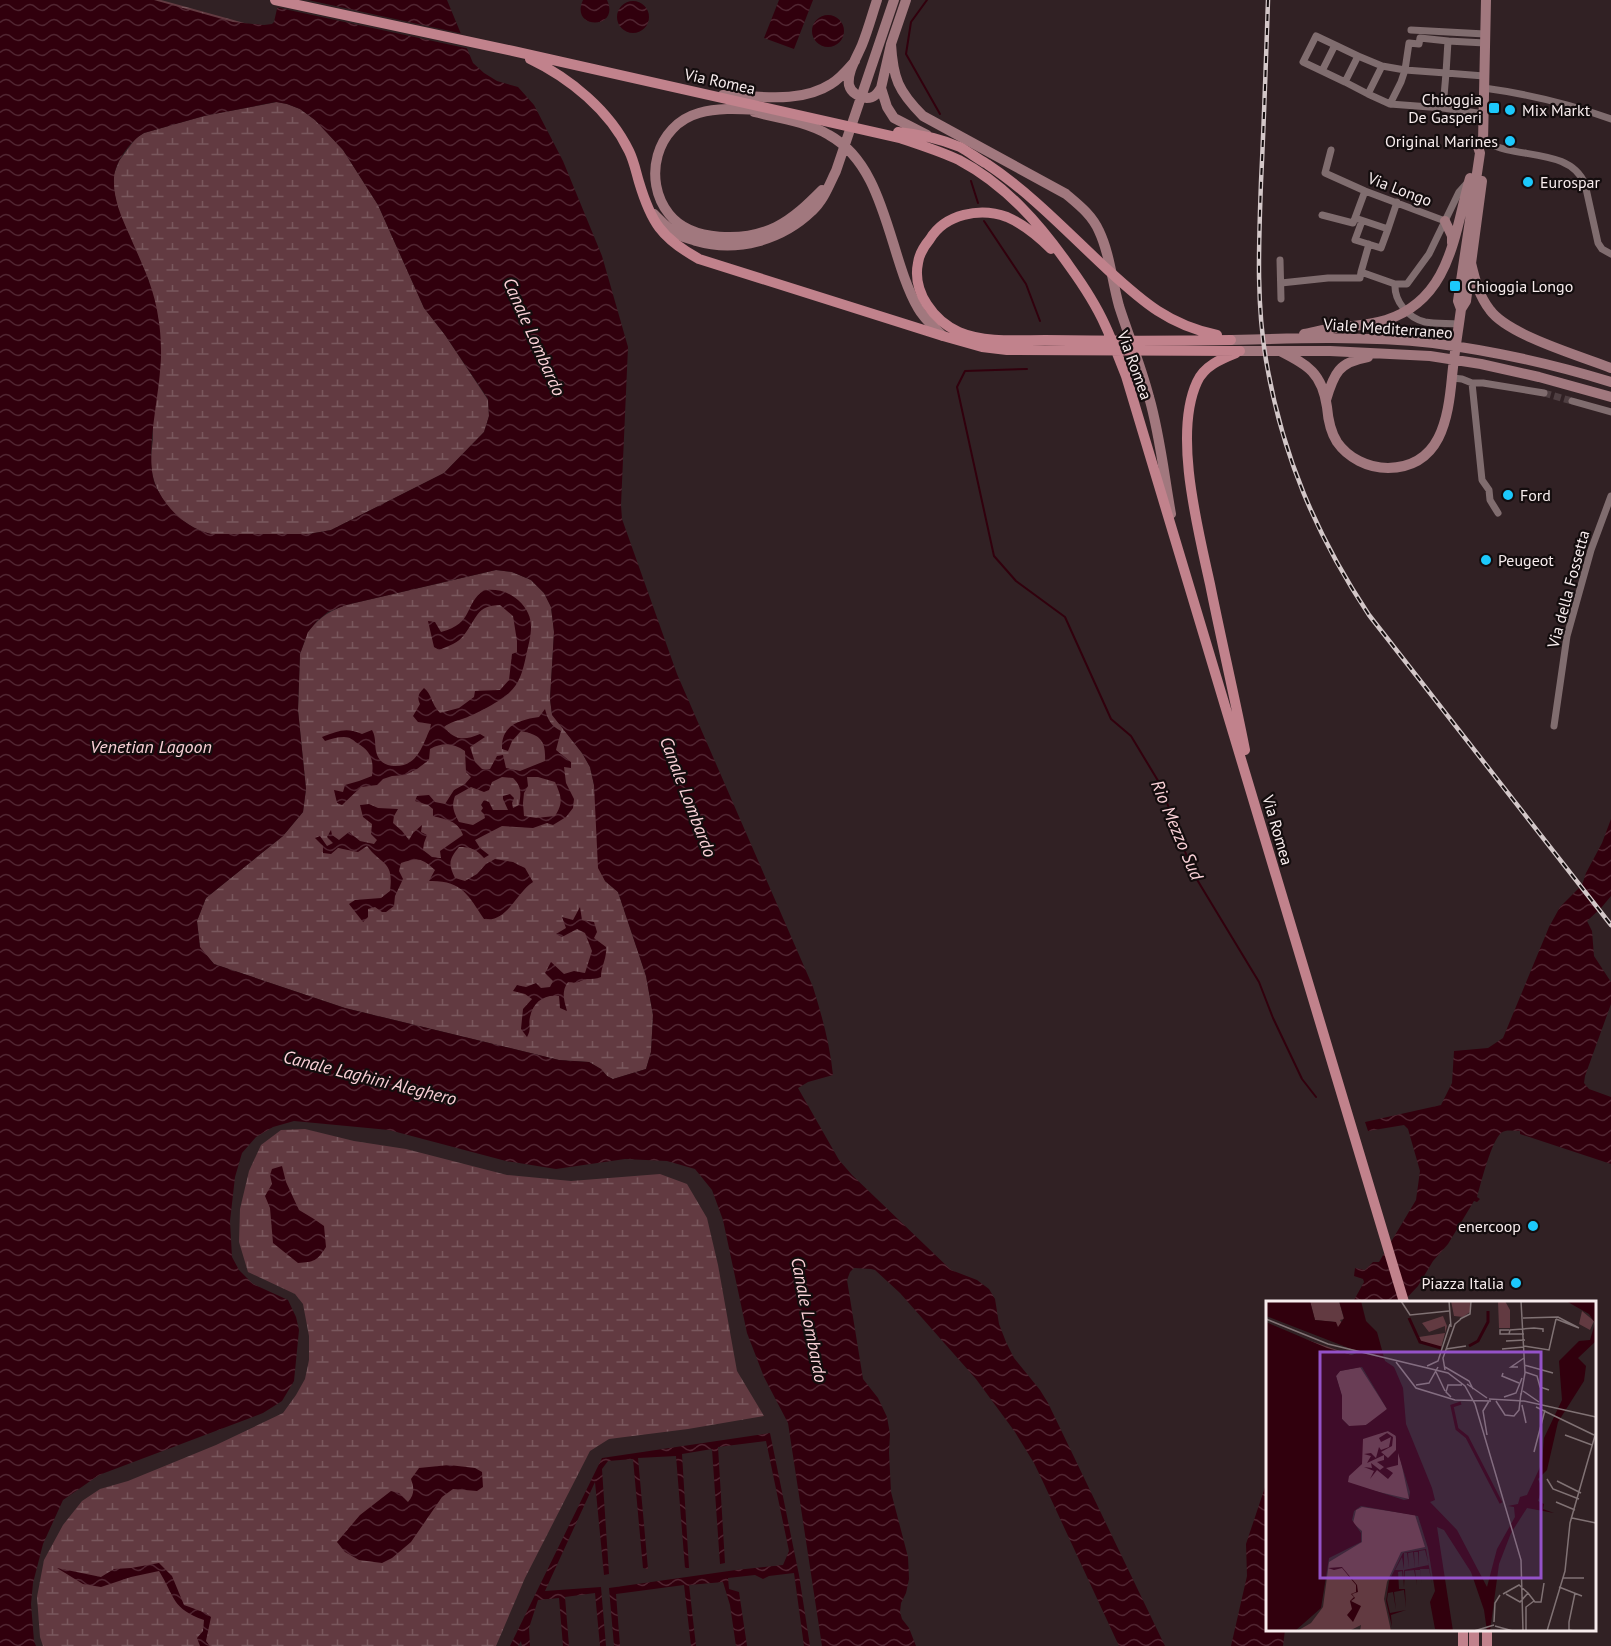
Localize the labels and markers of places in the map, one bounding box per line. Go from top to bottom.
place label: Chioggia De Gasperi [1408,89,1482,127]
place label: Mix Markt [1522,100,1591,120]
marker: Chioggia De Gasperi [1487,101,1501,115]
marker: Mix Markt [1503,103,1517,117]
place label: Original Marines [1385,131,1498,151]
marker: Original Marines [1503,134,1517,148]
place label: Eurospar [1540,172,1601,192]
marker: Eurospar [1521,175,1535,189]
place label: Chioggia Longo [1467,276,1573,296]
marker: Chioggia Longo [1448,279,1462,293]
place label: Ford [1520,485,1551,505]
marker: Ford [1501,488,1515,502]
place label: Peugeot [1498,550,1554,570]
marker: Peugeot [1479,553,1493,567]
place label: enercoop [1458,1216,1521,1236]
marker: enercoop [1526,1219,1540,1233]
place label: Piazza Italia [1421,1273,1504,1293]
marker: Piazza Italia [1509,1276,1523,1290]

